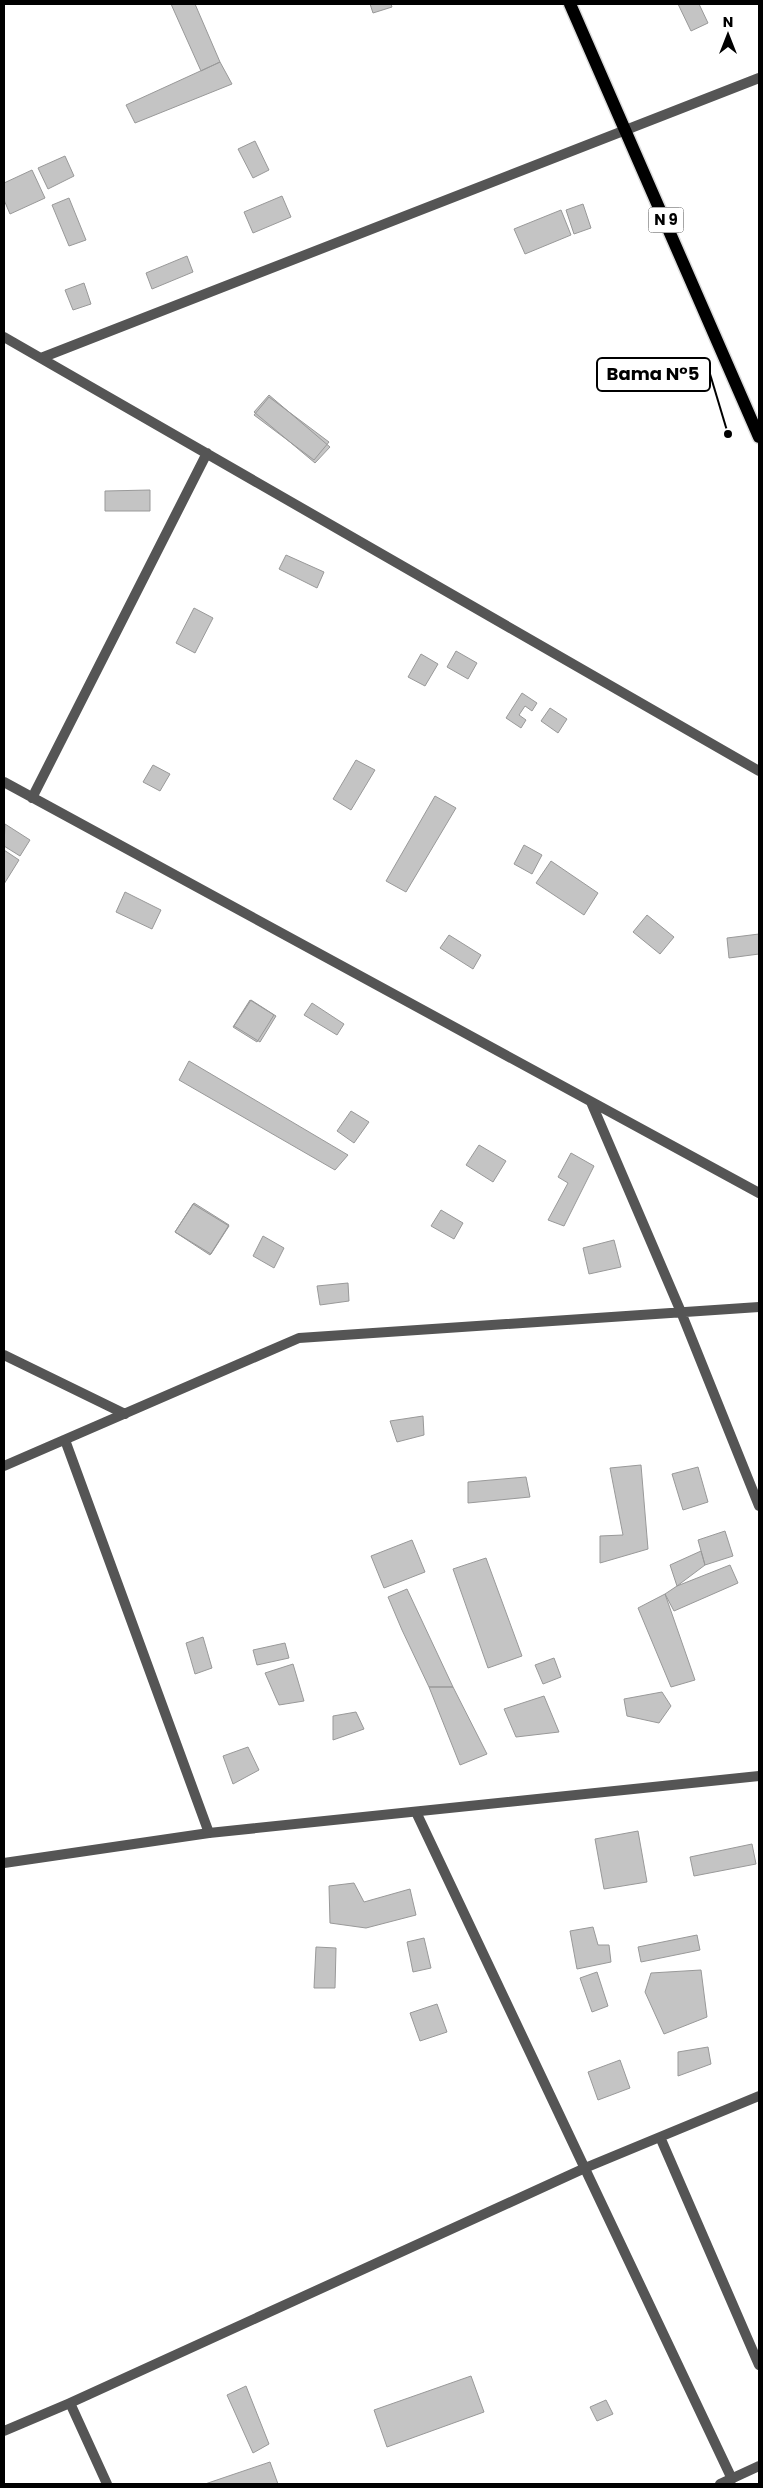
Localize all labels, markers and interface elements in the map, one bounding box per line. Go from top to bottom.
north arrow [703,10,753,60]
text: N [723,12,733,32]
road number: N 9 [648,208,684,232]
callout: Bama N°5 [597,358,710,391]
text: Bama N°5 [607,361,699,386]

